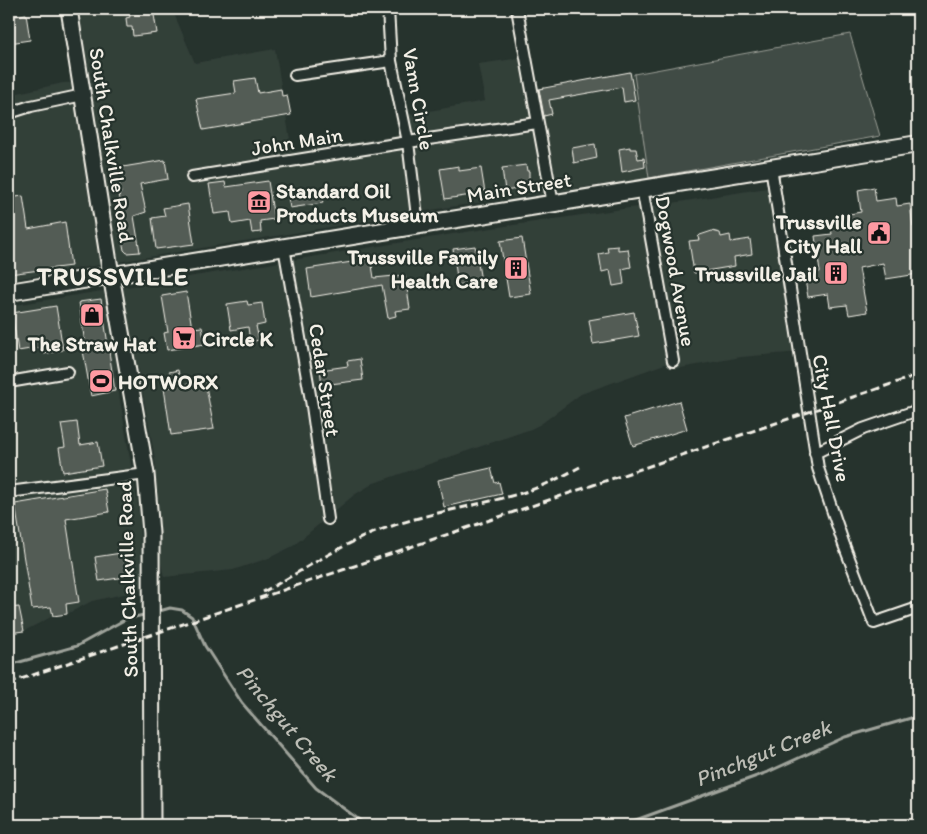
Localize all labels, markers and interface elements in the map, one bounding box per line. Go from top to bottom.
street label: South Chalkville Road [84,46,140,245]
street label: Vann Circle [398,46,440,152]
street label: John Main [249,121,345,161]
street label: Main Street [465,166,573,208]
place label: Standard Oil Products Museum [276,178,439,227]
museum icon: Standard Oil Products Museum [246,189,272,215]
street label: Dogwood Avenue [650,194,702,348]
place label: Trussville City Hall [775,209,863,259]
public building icon: Trussville City Hall [866,220,892,246]
place label: Trussville Family Health Care [346,244,499,293]
building icon: Trussville Family Health Care [503,255,529,281]
district label: TRUSSVILLE [36,260,189,292]
building icon: Trussville Jail [823,260,849,286]
place label: Trussville Jail [694,261,819,286]
shop icon: The Straw Hat [79,302,105,328]
street label: Cedar Street [304,322,346,438]
supermarket icon: Circle K [171,325,197,351]
place label: Circle K [202,326,273,351]
place label: The Straw Hat [27,331,156,356]
street label: City Hall Drive [807,352,857,484]
sports icon: HOTWORX [88,368,114,394]
place label: HOTWORX [118,369,218,394]
street label: South Chalkville Road [111,480,143,678]
water label: Pinchgut Creek [230,659,345,788]
water label: Pinchgut Creek [691,713,836,793]

